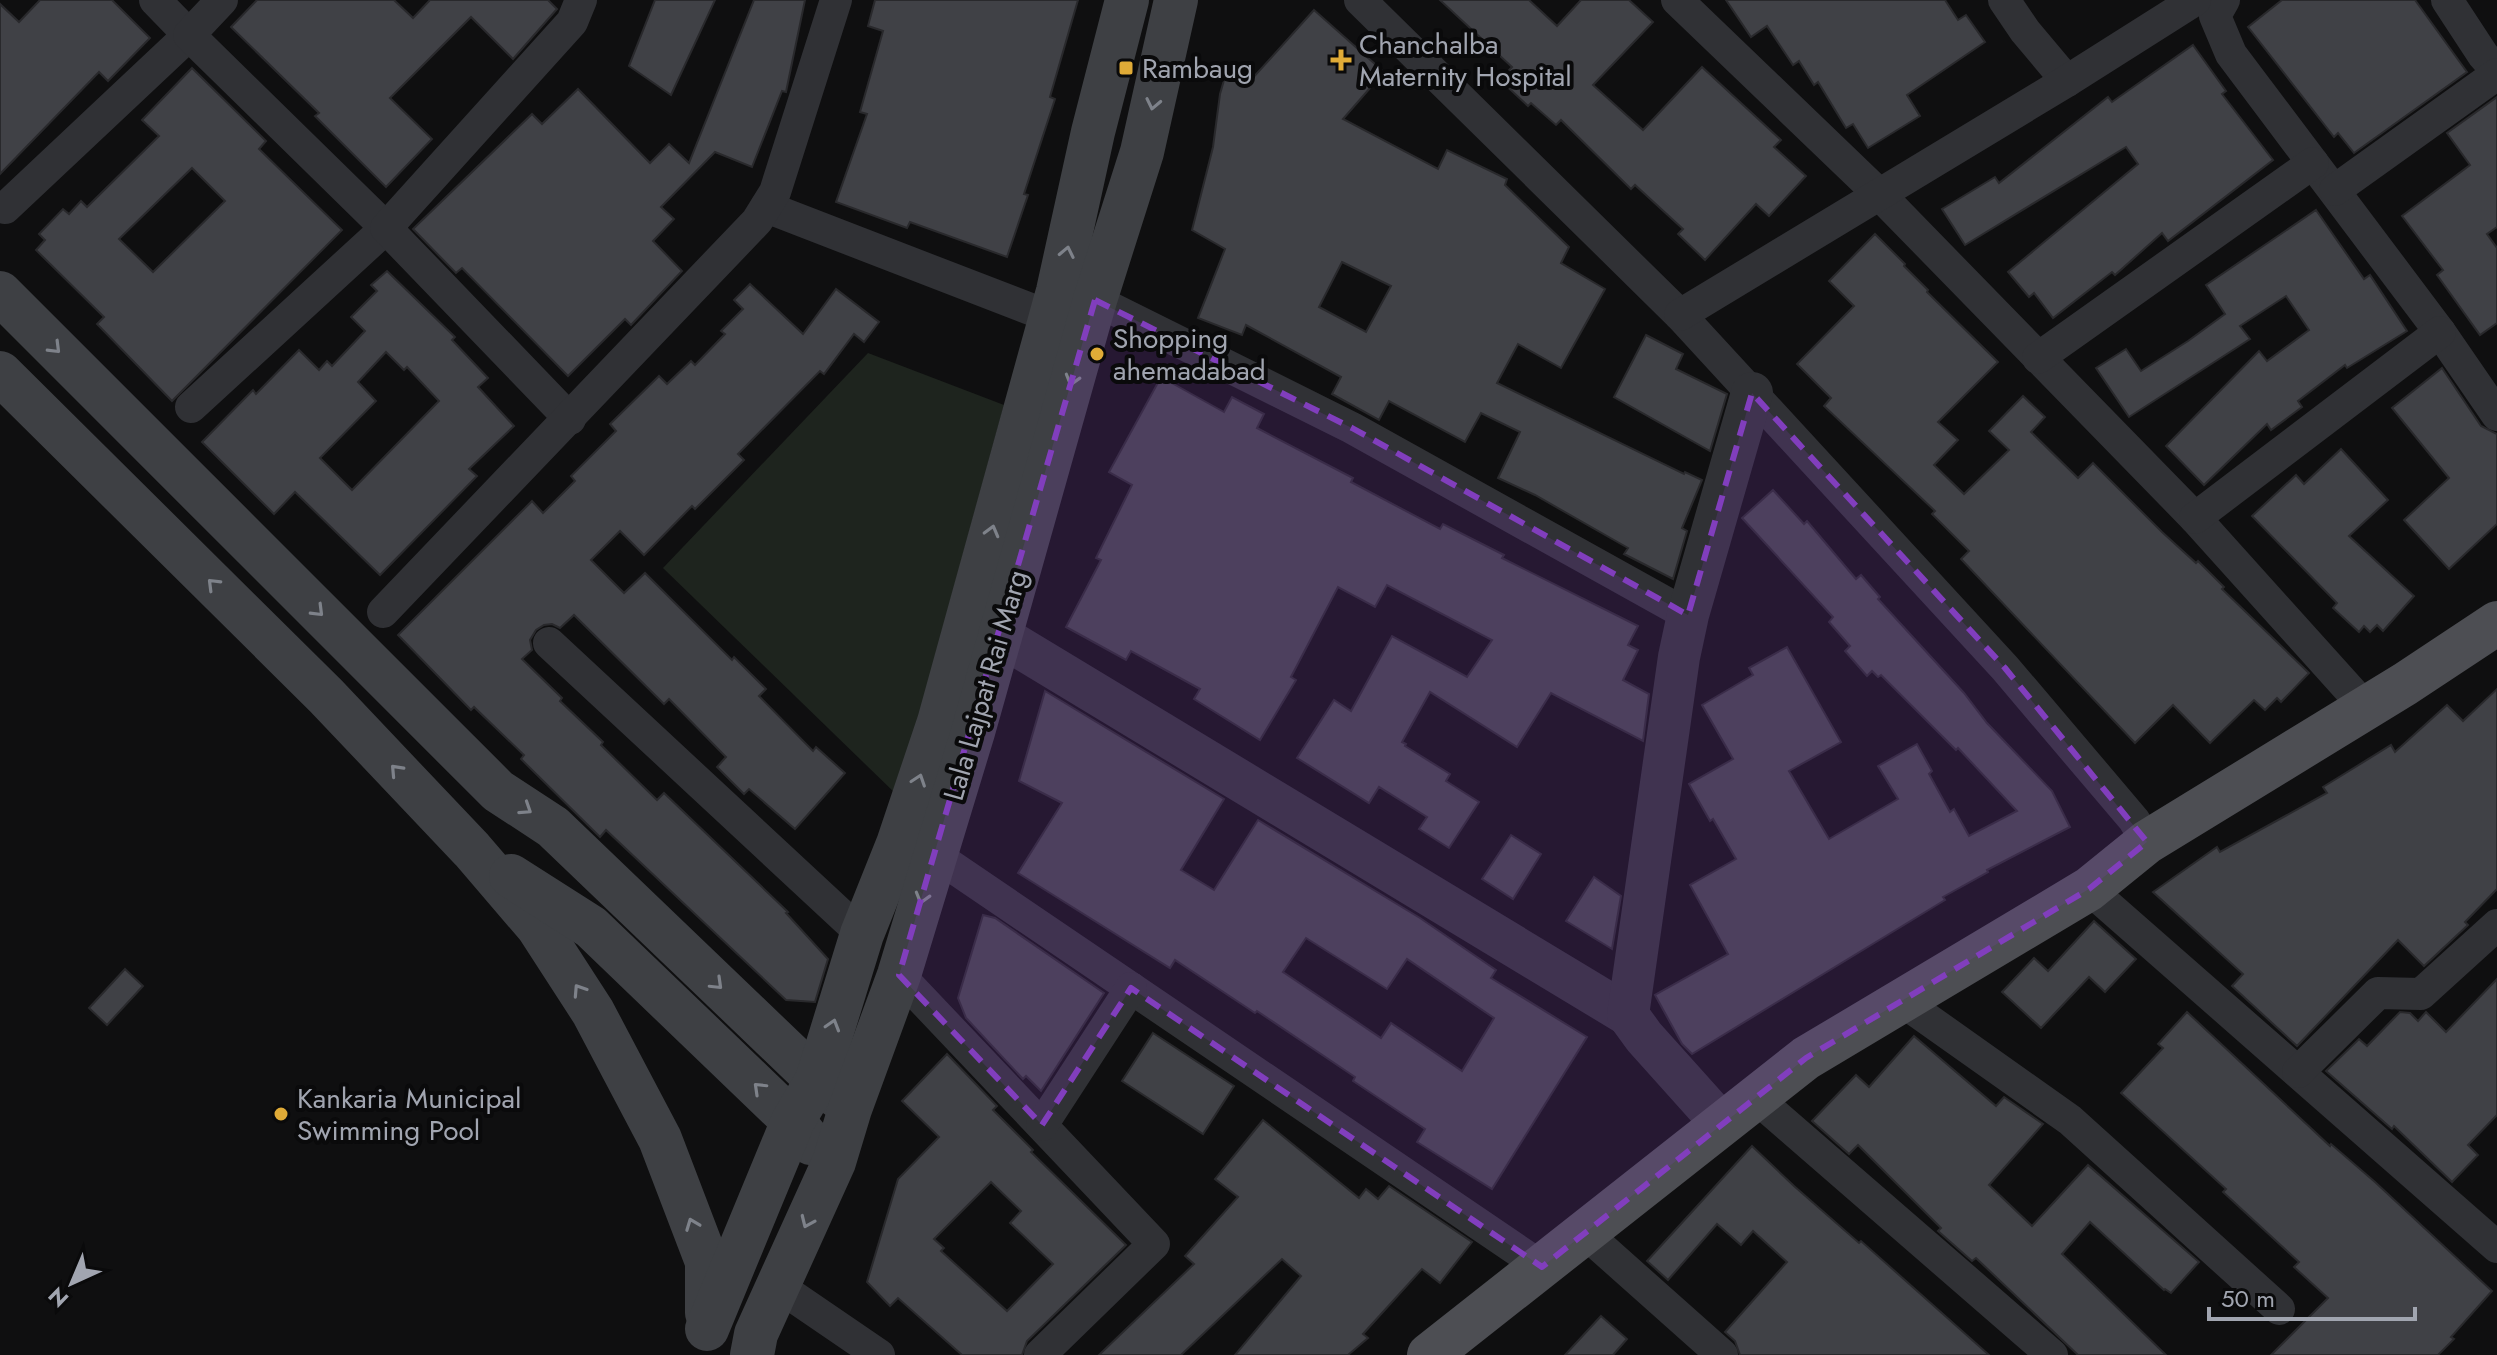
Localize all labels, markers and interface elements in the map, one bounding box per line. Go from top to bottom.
place label: Chanchalba Maternity Hospital [1359,24,1572,97]
place label: Rambaug [1142,48,1253,89]
marker: Chanchalba Maternity Hospital [1330,49,1352,71]
marker: Rambaug [1117,59,1135,77]
one-way arrow [1145,96,1162,110]
one-way arrow [1058,246,1075,260]
place label: Shopping ahemadabad [1113,318,1266,391]
one-way arrow [46,339,60,353]
marker: Shopping ahemadabad [1088,345,1106,363]
one-way arrow [1065,372,1081,386]
one-way arrow [983,524,999,538]
street label: Lala Lajpat Rai Marg [933,565,1038,805]
one-way arrow [208,579,222,593]
one-way arrow [309,602,323,616]
one-way arrow [391,764,405,779]
one-way arrow [910,774,926,788]
one-way arrow [517,800,532,815]
one-way arrow [915,891,931,905]
one-way arrow [708,975,722,990]
one-way arrow [574,985,589,999]
one-way arrow [824,1019,840,1033]
place label: Kankaria Municipal Swimming Pool [297,1078,521,1151]
one-way arrow [754,1083,768,1097]
marker: Kankaria Municipal Swimming Pool [272,1105,290,1123]
one-way arrow [801,1214,817,1229]
one-way arrow [685,1218,702,1232]
north arrow [32,1243,112,1323]
scale bar [2209,1271,2415,1321]
text: N [41,1280,76,1315]
text: 50 m [2221,1281,2275,1316]

